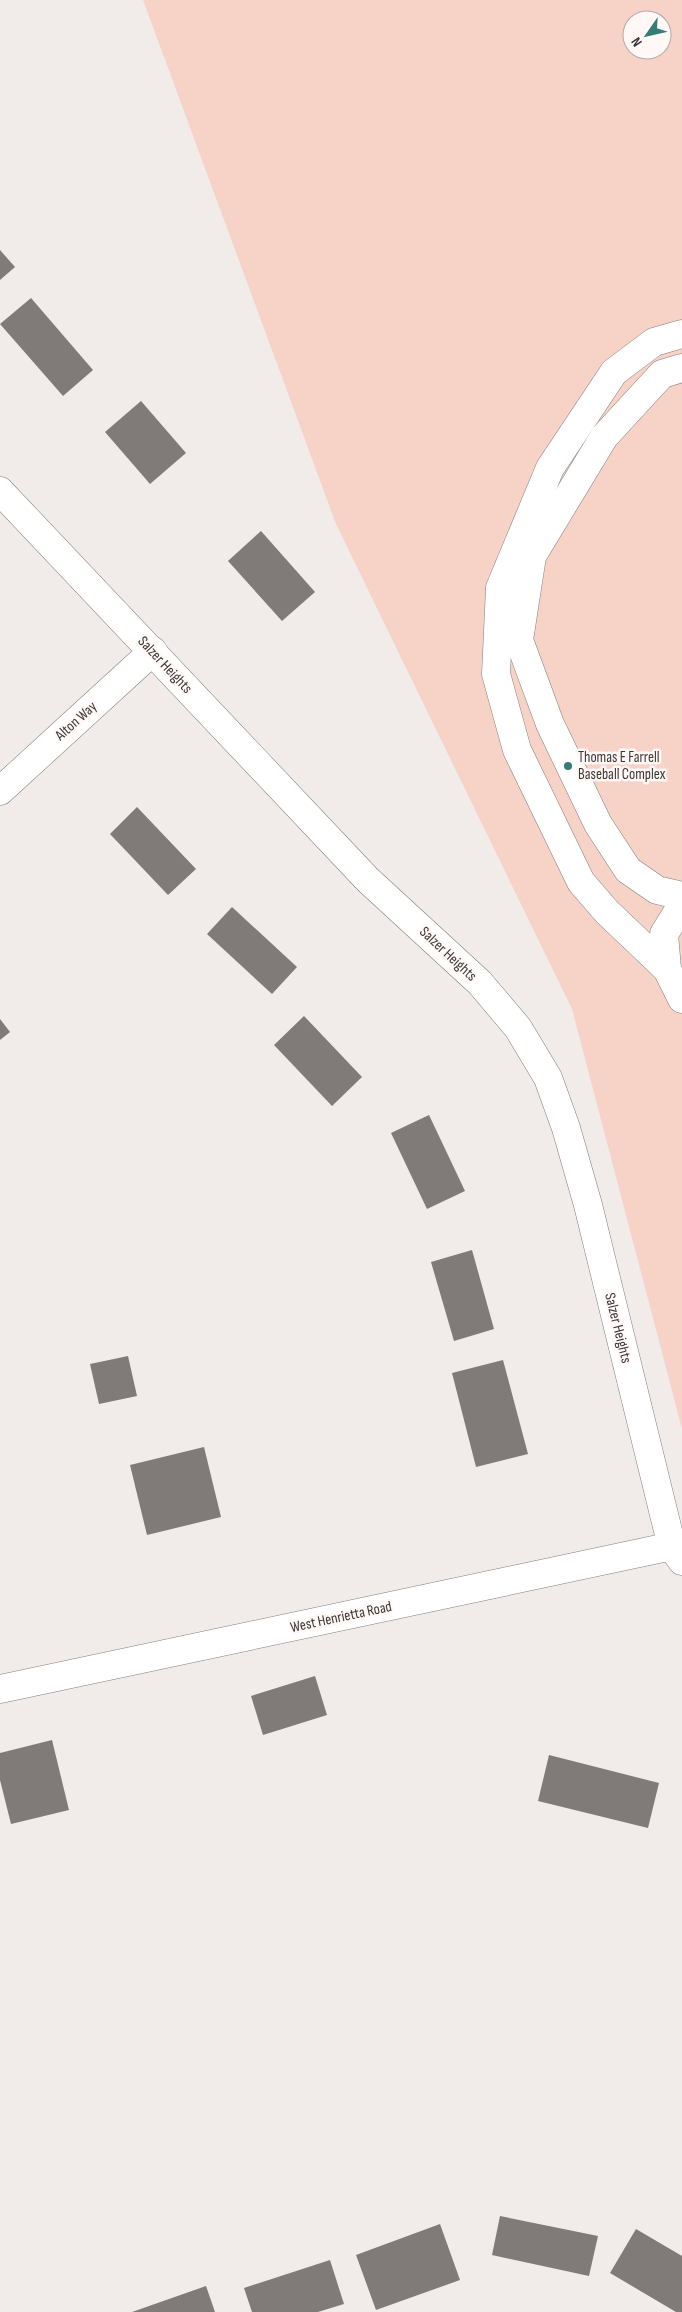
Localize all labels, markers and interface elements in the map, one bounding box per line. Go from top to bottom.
north arrow [622,10,672,60]
text: N [627,34,646,50]
street label: Salzer Heights [134,632,196,698]
street label: Alton Way [50,697,101,745]
place label: Thomas E Farrell Baseball Complex [578,748,666,784]
marker: Thomas E Farrell Baseball Complex [562,760,574,772]
street label: Salzer Heights [415,923,481,985]
street label: Salzer Heights [600,1291,636,1365]
street label: West Henrietta Road [289,1597,393,1637]

